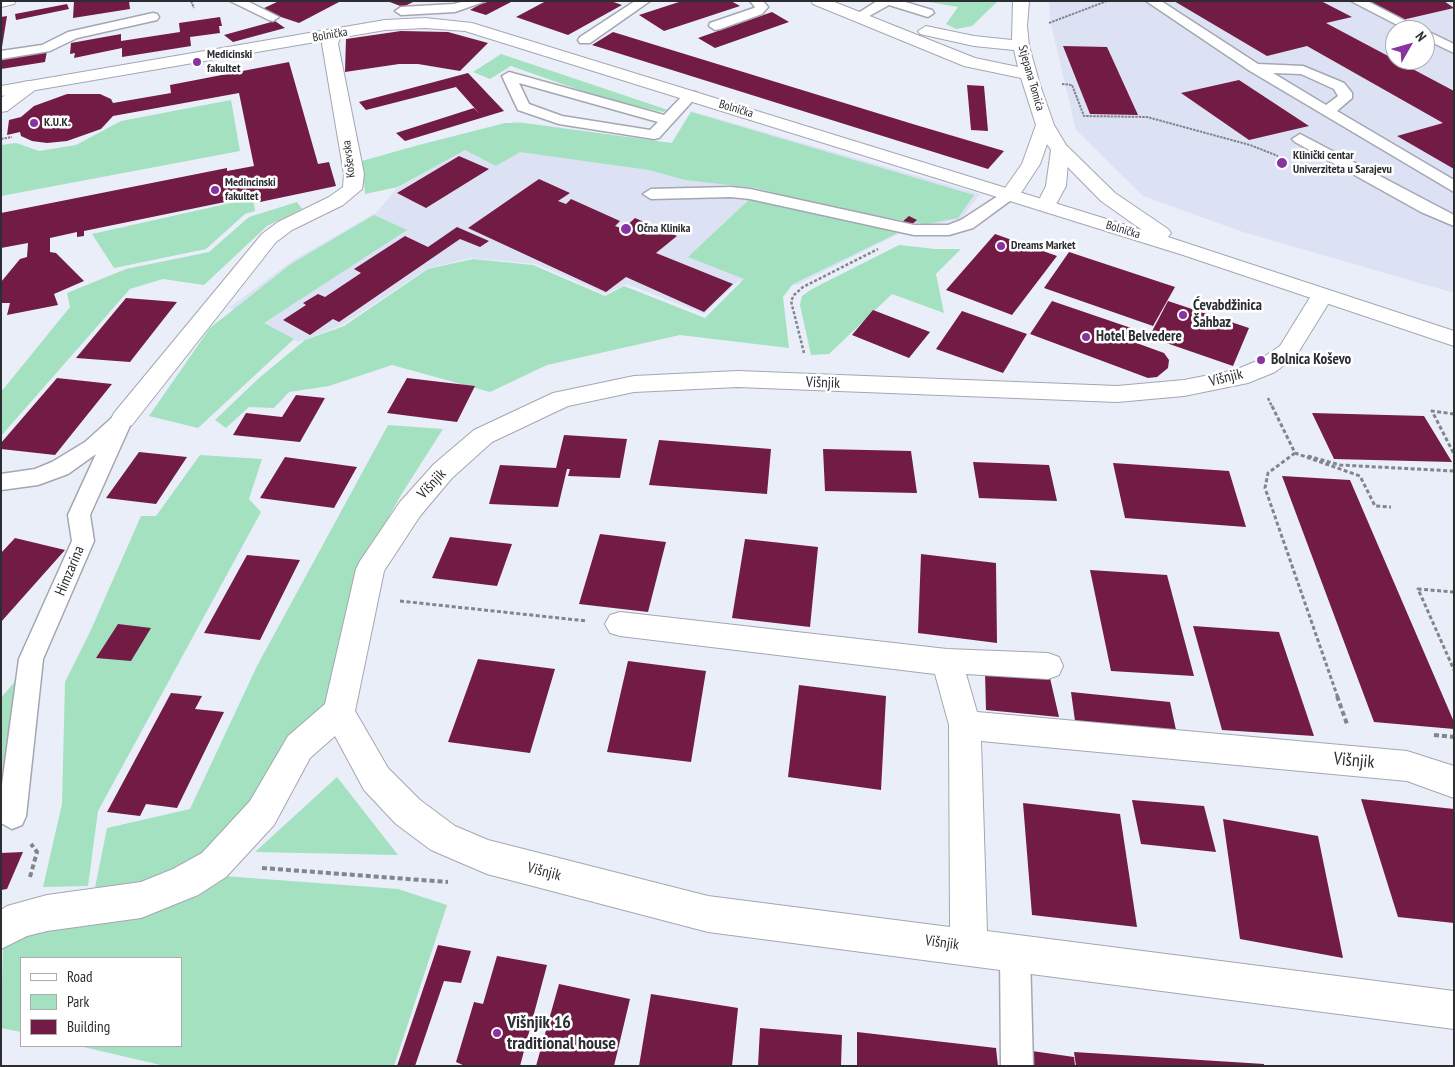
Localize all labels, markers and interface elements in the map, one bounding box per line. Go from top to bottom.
north arrow [1385,20,1435,70]
street label: Bolnička [311,25,349,45]
text: N [1412,28,1430,45]
street label: Stjepana Tomića [1015,44,1047,112]
place label: Medicinski fakultet [207,48,252,76]
marker: Medicinski fakultet [191,56,203,68]
street label: Bolnička [717,97,755,121]
place label: K.U.K. [44,116,70,130]
marker: K.U.K. [28,117,40,129]
street label: Koševska [340,139,358,179]
place label: Klinički centar Univerziteta u Sarajevu [1293,149,1392,177]
marker: Klinički centar Univerziteta u Sarajevu [1275,156,1289,170]
place label: Medincinski fakultet [225,176,276,204]
marker: Medincinski fakultet [209,184,221,196]
street label: Bolnička [1104,218,1142,242]
marker: Očna Klinika [619,222,633,236]
place label: Očna Klinika [637,222,690,236]
place label: Dreams Market [1011,239,1076,253]
marker: Dreams Market [995,240,1007,252]
place label: Ćevabdžinica Šahbaz [1193,297,1262,332]
marker: Ćevabdžinica Šahbaz [1177,309,1189,321]
place label: Hotel Belvedere [1096,328,1182,346]
marker: Hotel Belvedere [1080,331,1092,343]
place label: Bolnica Koševo [1271,351,1351,369]
marker: Bolnica Koševo [1255,354,1267,366]
street label: Višnjik [1207,365,1245,391]
street label: Višnjik [806,373,840,393]
street label: Višnjik [414,465,450,503]
street label: Himzarina [51,543,89,599]
street label: Višnjik [1333,748,1375,774]
street label: Višnjik [525,859,563,885]
street label: Višnjik [924,932,960,954]
legend [20,957,182,1047]
text: Road [67,967,93,986]
text: Park [67,992,89,1011]
place label: Višnjik 16 traditional house [507,1012,616,1054]
text: Building [67,1017,110,1036]
marker: Višnjik 16 traditional house [491,1027,503,1039]

